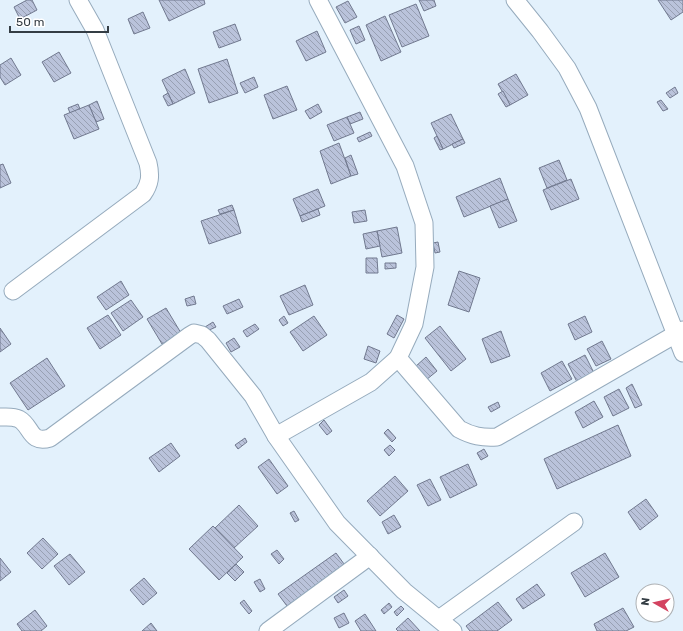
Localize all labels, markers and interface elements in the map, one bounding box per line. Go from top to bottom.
scale bar [10,8,108,34]
text: 50 m [16,15,44,29]
north arrow [635,583,675,623]
text: N [639,597,653,607]

